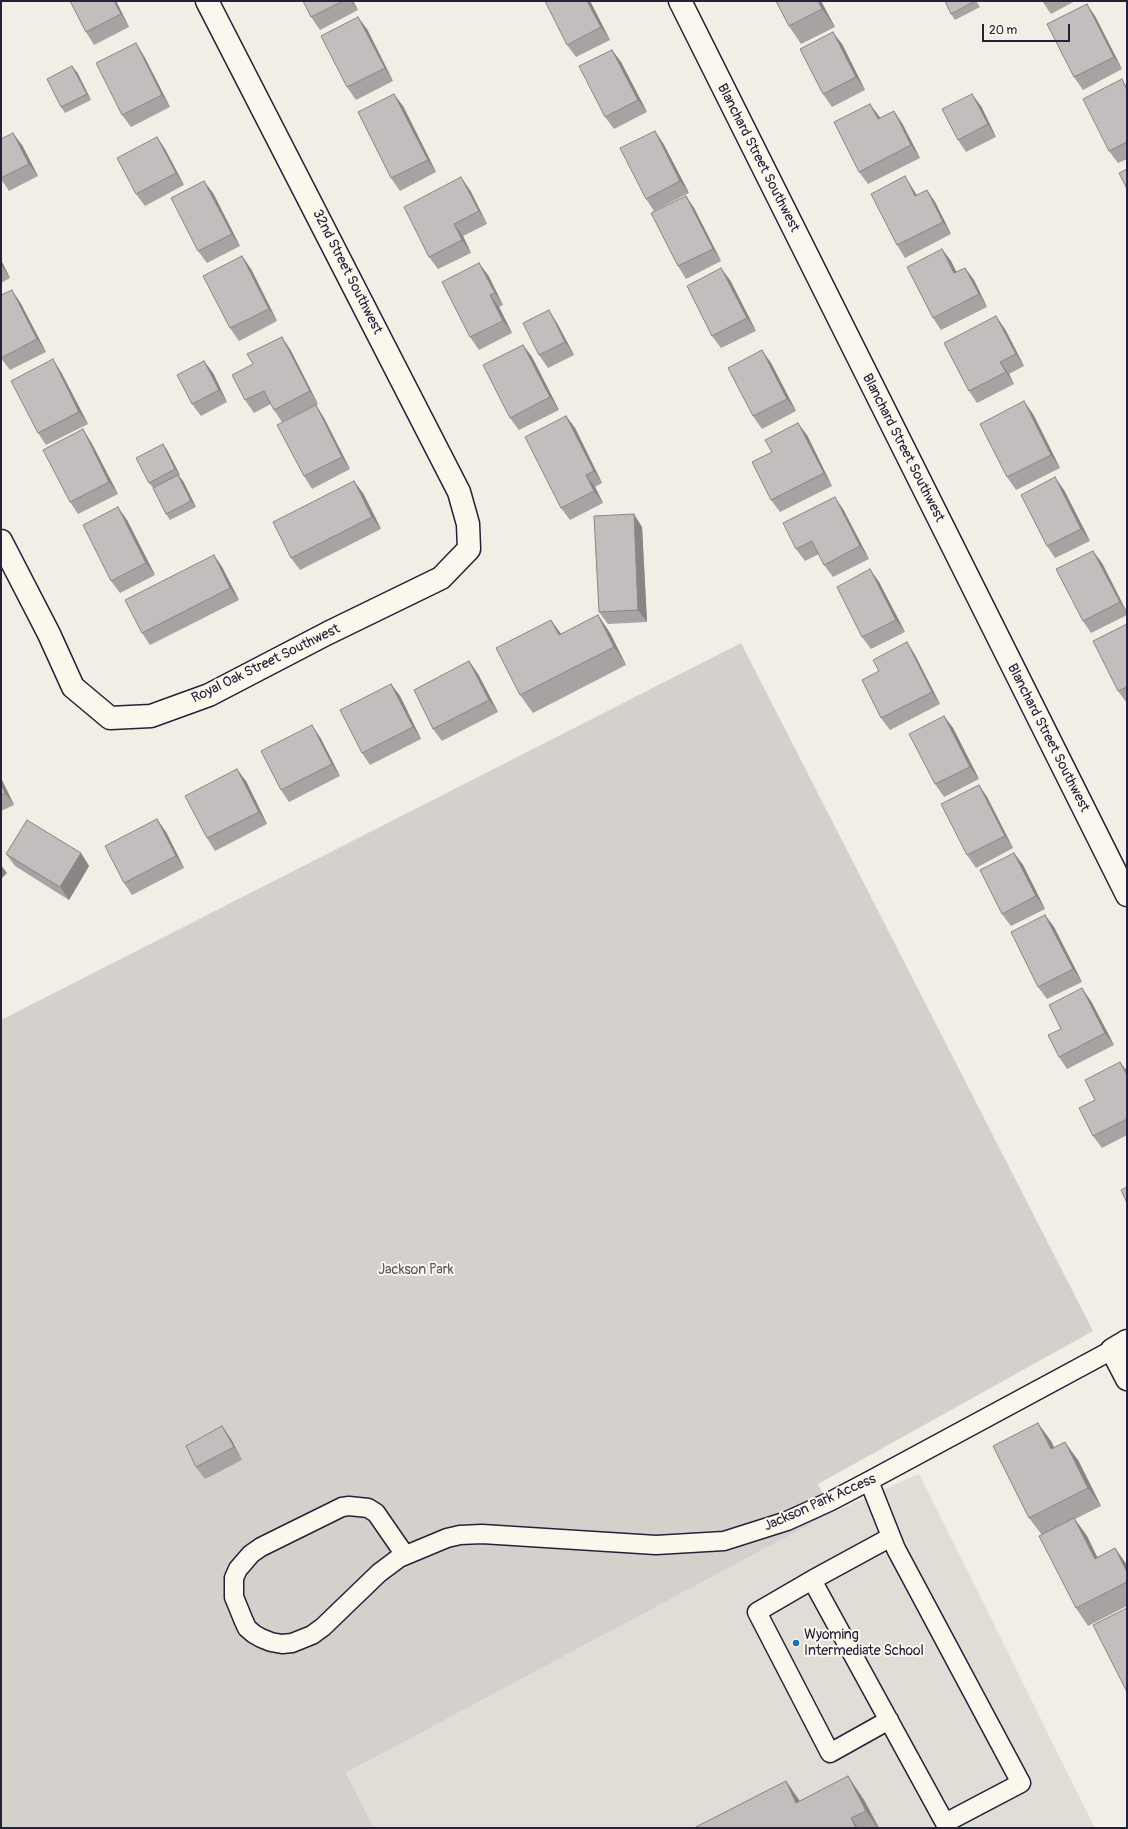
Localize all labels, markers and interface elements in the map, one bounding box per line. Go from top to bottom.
scale bar [984,16,1072,42]
text: 20 m [989,23,1017,38]
street label: Blanchard Street Southwest [713,81,803,235]
street label: 32nd Street Southwest [308,207,386,337]
street label: Blanchard Street Southwest [858,371,948,525]
street label: Royal Oak Street Southwest [189,621,343,707]
street label: Blanchard Street Southwest [1003,661,1093,815]
park label: Jackson Park [378,1262,454,1278]
street label: Jackson Park Access [761,1471,879,1535]
place label: Wyoming Intermediate School [804,1627,924,1660]
marker: Wyoming Intermediate School [791,1638,801,1648]

